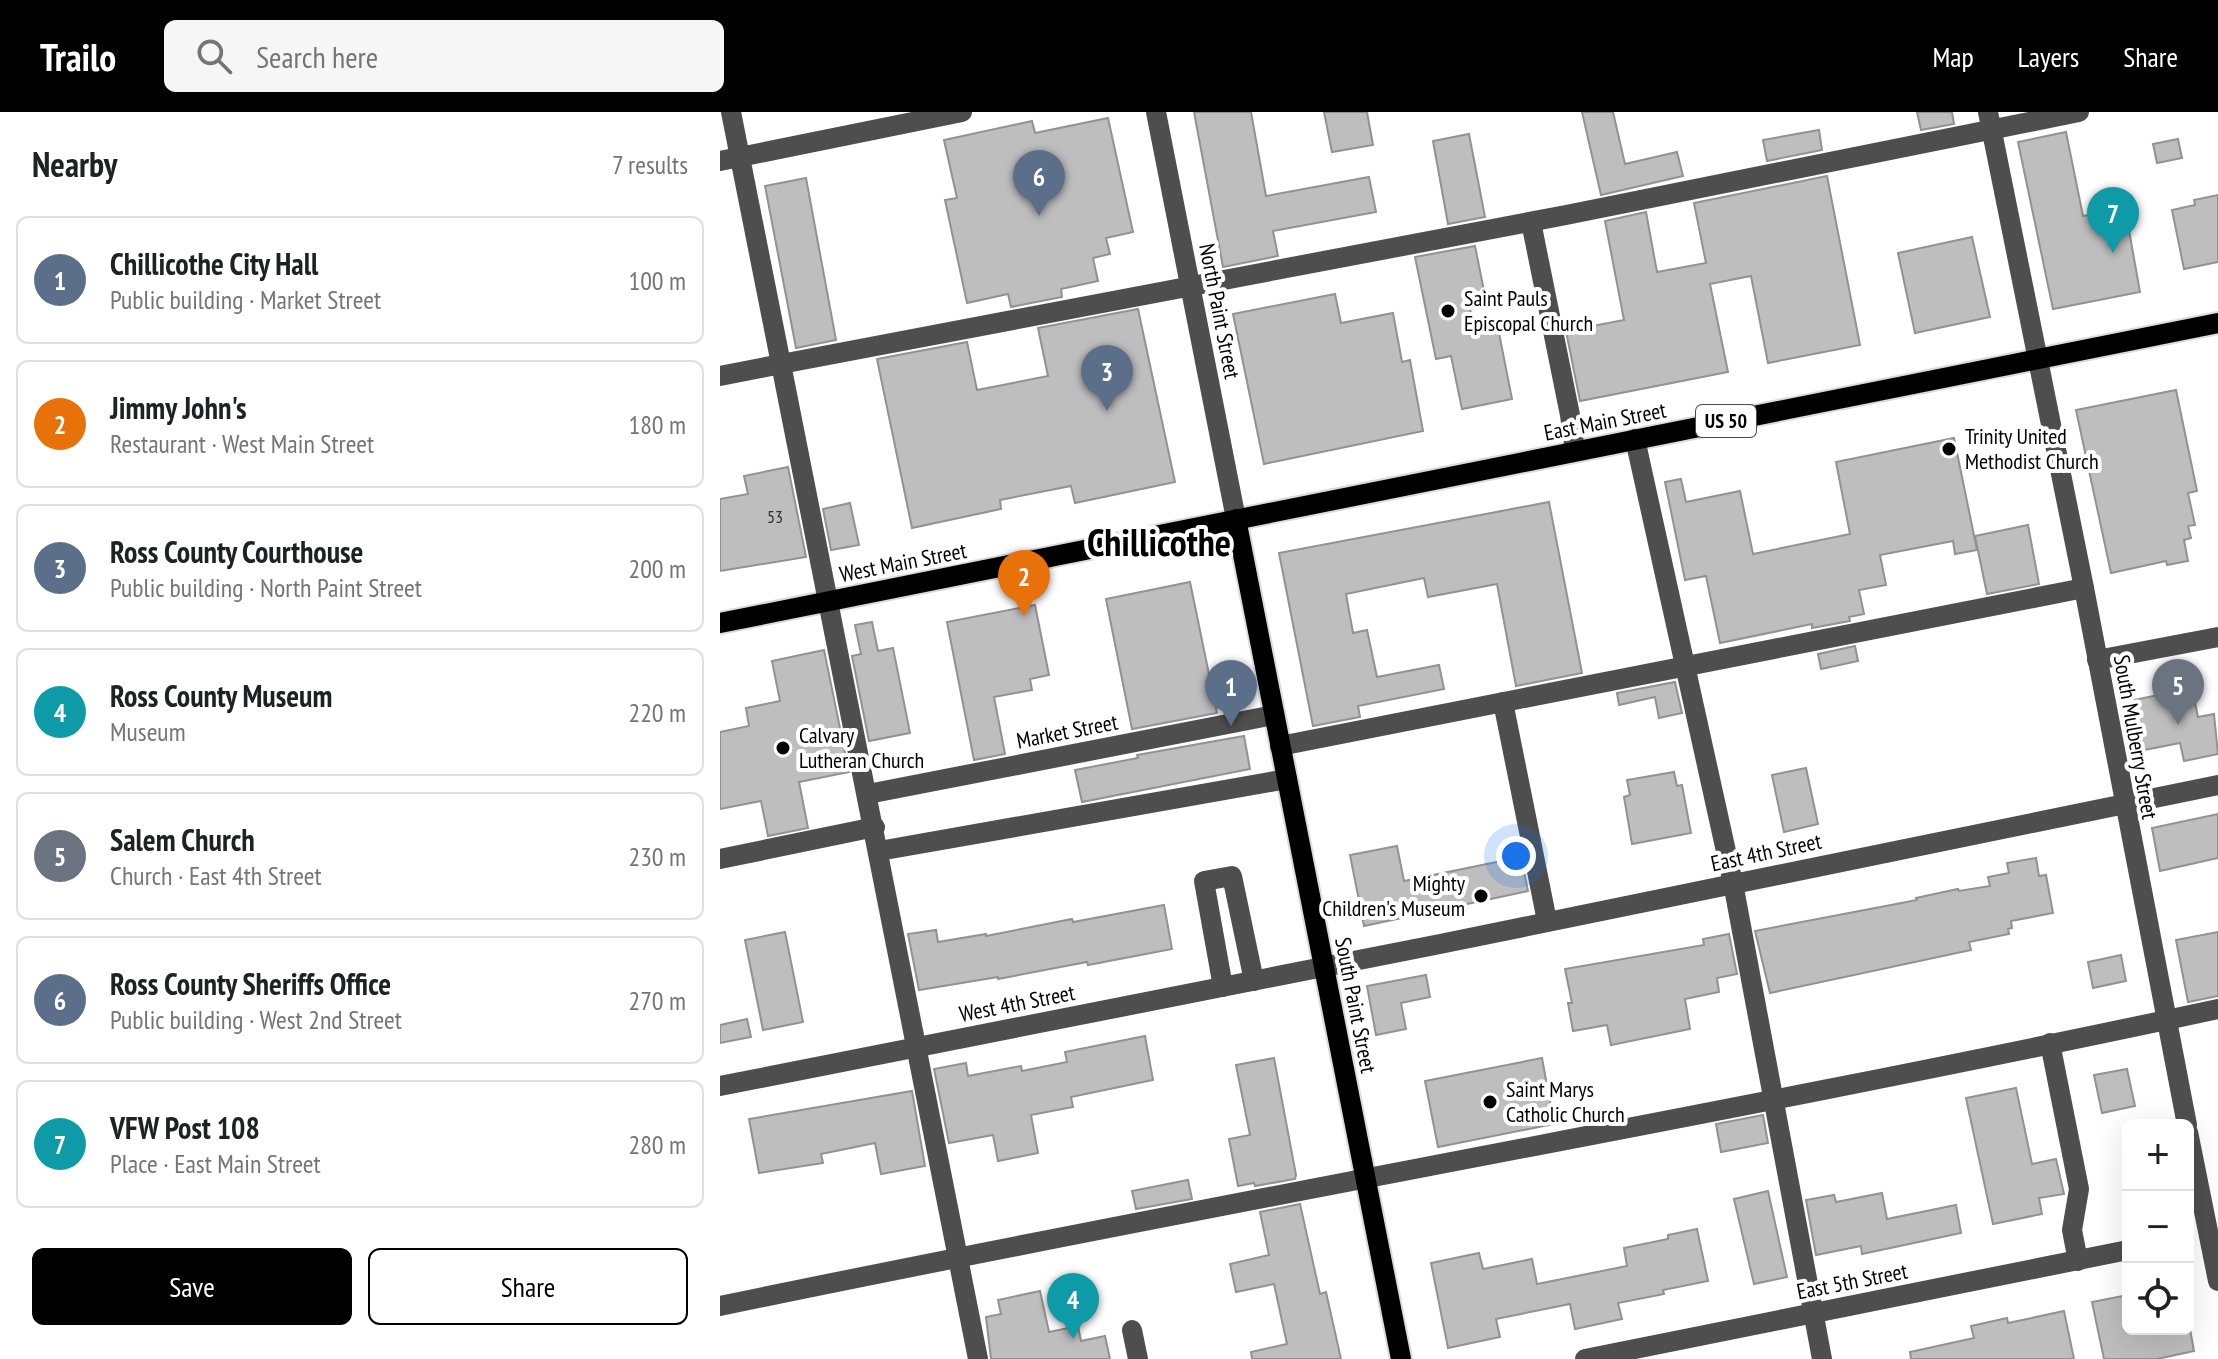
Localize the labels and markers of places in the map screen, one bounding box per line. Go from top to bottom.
pin: 6 [1013,150,1065,216]
pin: 7 [2087,187,2139,253]
place label: Saint Pauls Episcopal Church [1464,284,1593,337]
marker: Saint Pauls Episcopal Church [1439,302,1457,320]
pin: 3 [1081,345,1133,411]
place label: Trinity United Methodist Church [1965,422,2099,475]
marker: Trinity United Methodist Church [1940,440,1958,458]
pin: 2 [998,550,1050,616]
pin: 5 [2152,659,2204,725]
pin: 1 [1205,660,1257,726]
place label: Calvary Lutheran Church [799,721,924,774]
marker: Calvary Lutheran Church [774,739,792,757]
place label: Mighty Children's Museum [1322,869,1466,922]
marker: Mighty Children's Museum [1472,887,1490,905]
place label: Saint Marys Catholic Church [1506,1075,1625,1128]
marker: Saint Marys Catholic Church [1481,1093,1499,1111]
pin: 4 [1047,1273,1099,1339]

